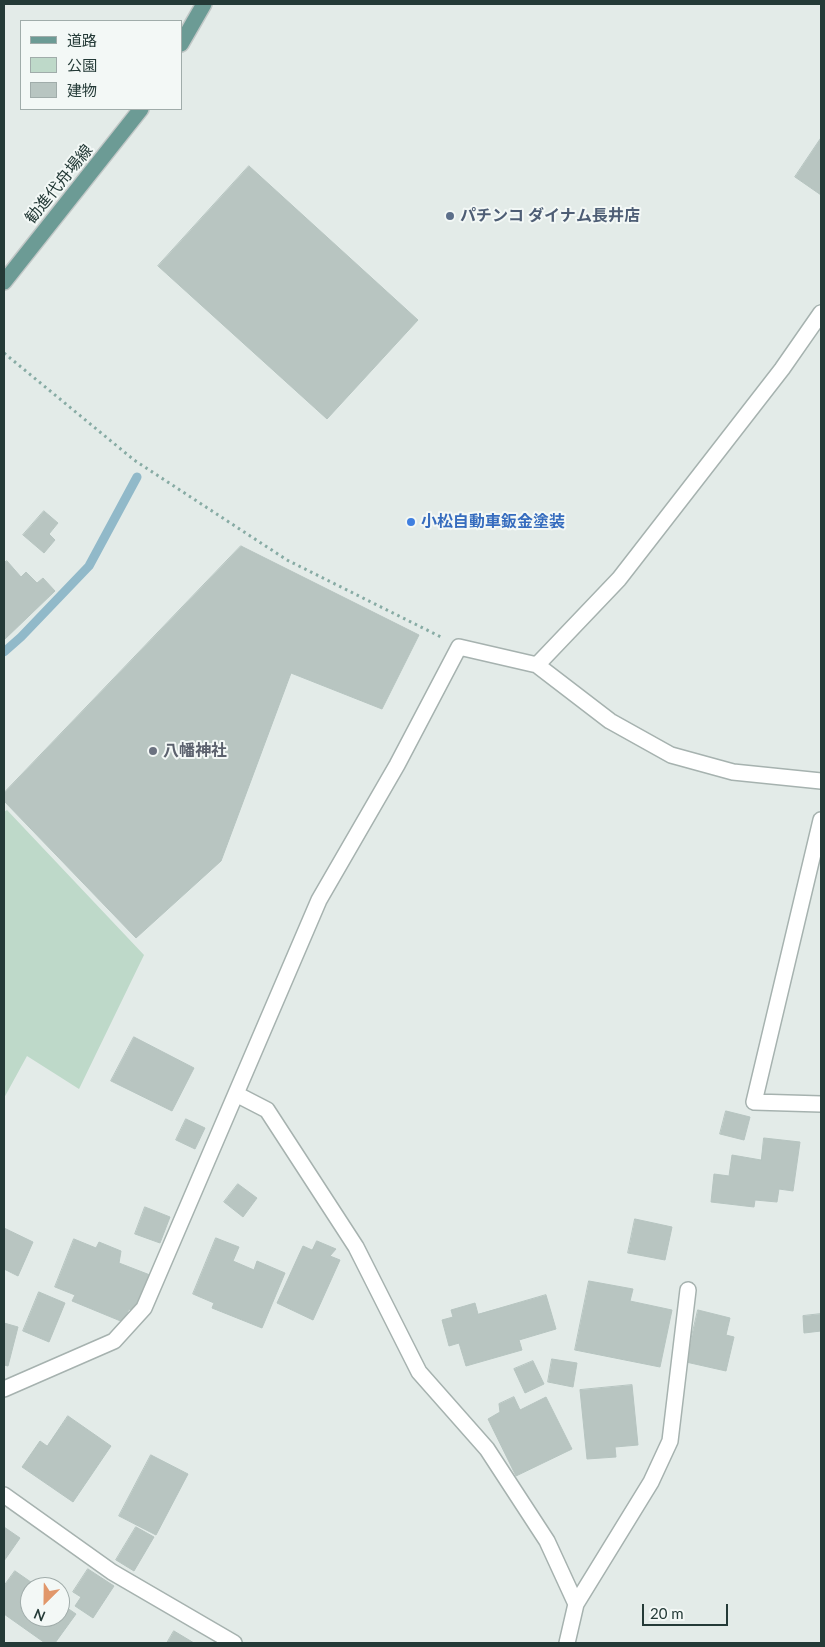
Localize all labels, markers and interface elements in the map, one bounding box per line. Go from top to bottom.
legend [20,20,182,110]
text: 道路 [67,31,97,49]
text: 公園 [67,56,97,74]
text: 建物 [67,81,97,99]
street label: 勧進代舟場線 [21,141,97,227]
place label: パチンコ ダイナム長井店 [460,206,640,226]
marker: パチンコ ダイナム長井店 [444,210,456,222]
place label: 小松自動車鈑金塗装 [421,512,565,532]
marker: 小松自動車鈑金塗装 [405,516,417,528]
place label: 八幡神社 [163,741,227,761]
marker: 八幡神社 [147,745,159,757]
north arrow [20,1577,70,1627]
scale bar [645,1594,731,1626]
text: 20 m [650,1604,684,1622]
text: N [31,1605,48,1625]

